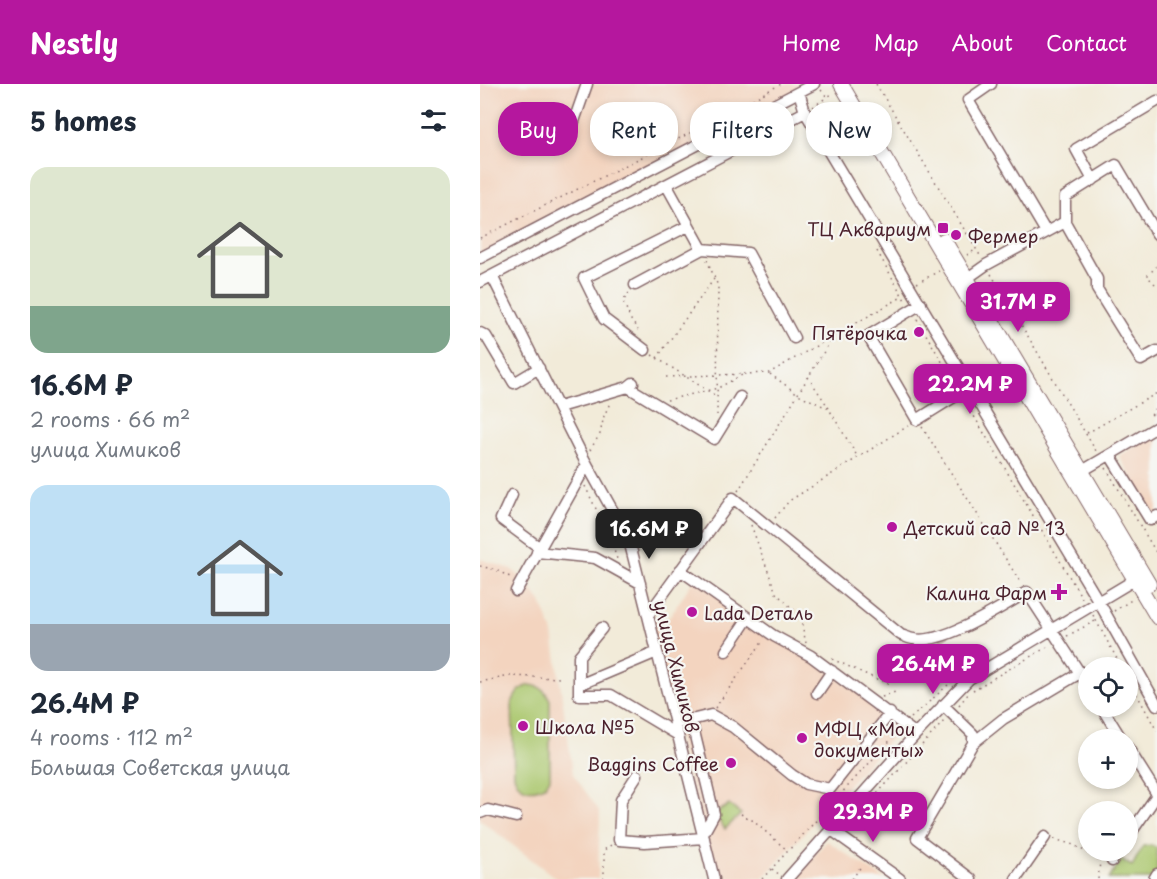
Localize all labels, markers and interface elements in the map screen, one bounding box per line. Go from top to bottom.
text: Nestly [30,21,118,64]
text: Home [782,26,841,58]
text: Map [874,26,919,58]
text: About [952,26,1013,58]
text: Contact [1046,26,1127,58]
text: 5 homes [30,101,136,140]
chip: Buy [498,102,578,156]
chip: Rent [590,102,678,156]
chip: Filters [690,102,794,156]
chip: New [806,102,892,156]
icon: filters [417,104,450,137]
icon: home [186,206,294,314]
place label: ТЦ Аквариум [807,215,931,242]
marker: ТЦ Аквариум [936,221,950,235]
place label: Фермер [968,222,1038,249]
marker: Фермер [949,228,963,242]
pin: 31.7M ₽ [963,282,1073,333]
text: 31.7M ₽ [980,286,1056,316]
place label: Пятёрочка [812,319,908,346]
marker: Пятёрочка [912,325,926,339]
pin: 22.2M ₽ [915,364,1025,415]
text: 16.6M ₽ [30,365,133,404]
text: 22.2M ₽ [928,368,1013,398]
text: 2 rooms · 66 m² [30,404,190,434]
text: улица Химиков [30,434,181,464]
pin: 16.6M ₽ [594,509,704,560]
text: 16.6M ₽ [609,513,689,543]
place label: Детский сад № 13 [903,514,1065,541]
marker: Детский сад № 13 [885,520,899,534]
icon: home [186,524,294,632]
place label: Калина Фарм [926,579,1047,606]
marker: Калина Фарм [1052,585,1066,599]
street label: улица Химиков [647,597,707,735]
place label: Lada Dеталь [704,599,813,626]
marker: Lada Dеталь [685,605,699,619]
pin: 26.4M ₽ [878,644,988,695]
text: 26.4M ₽ [891,648,975,678]
map controls [1078,657,1138,861]
button: locate [1078,657,1138,717]
text: 26.4M ₽ [30,683,139,722]
place label: Школа №5 [535,713,634,740]
place label: МФЦ «Мои документы» [814,715,924,763]
marker: Школа №5 [516,719,530,733]
text: 4 rooms · 112 m² [30,722,193,752]
button: + [1078,729,1138,789]
marker: МФЦ «Мои документы» [795,731,809,745]
place label: Baggins Coffee [587,750,719,777]
text: Большая Советская улица [30,752,290,782]
marker: Baggins Coffee [724,756,738,770]
pin: 29.3M ₽ [818,792,928,843]
text: 29.3M ₽ [833,796,913,826]
button: − [1078,801,1138,861]

